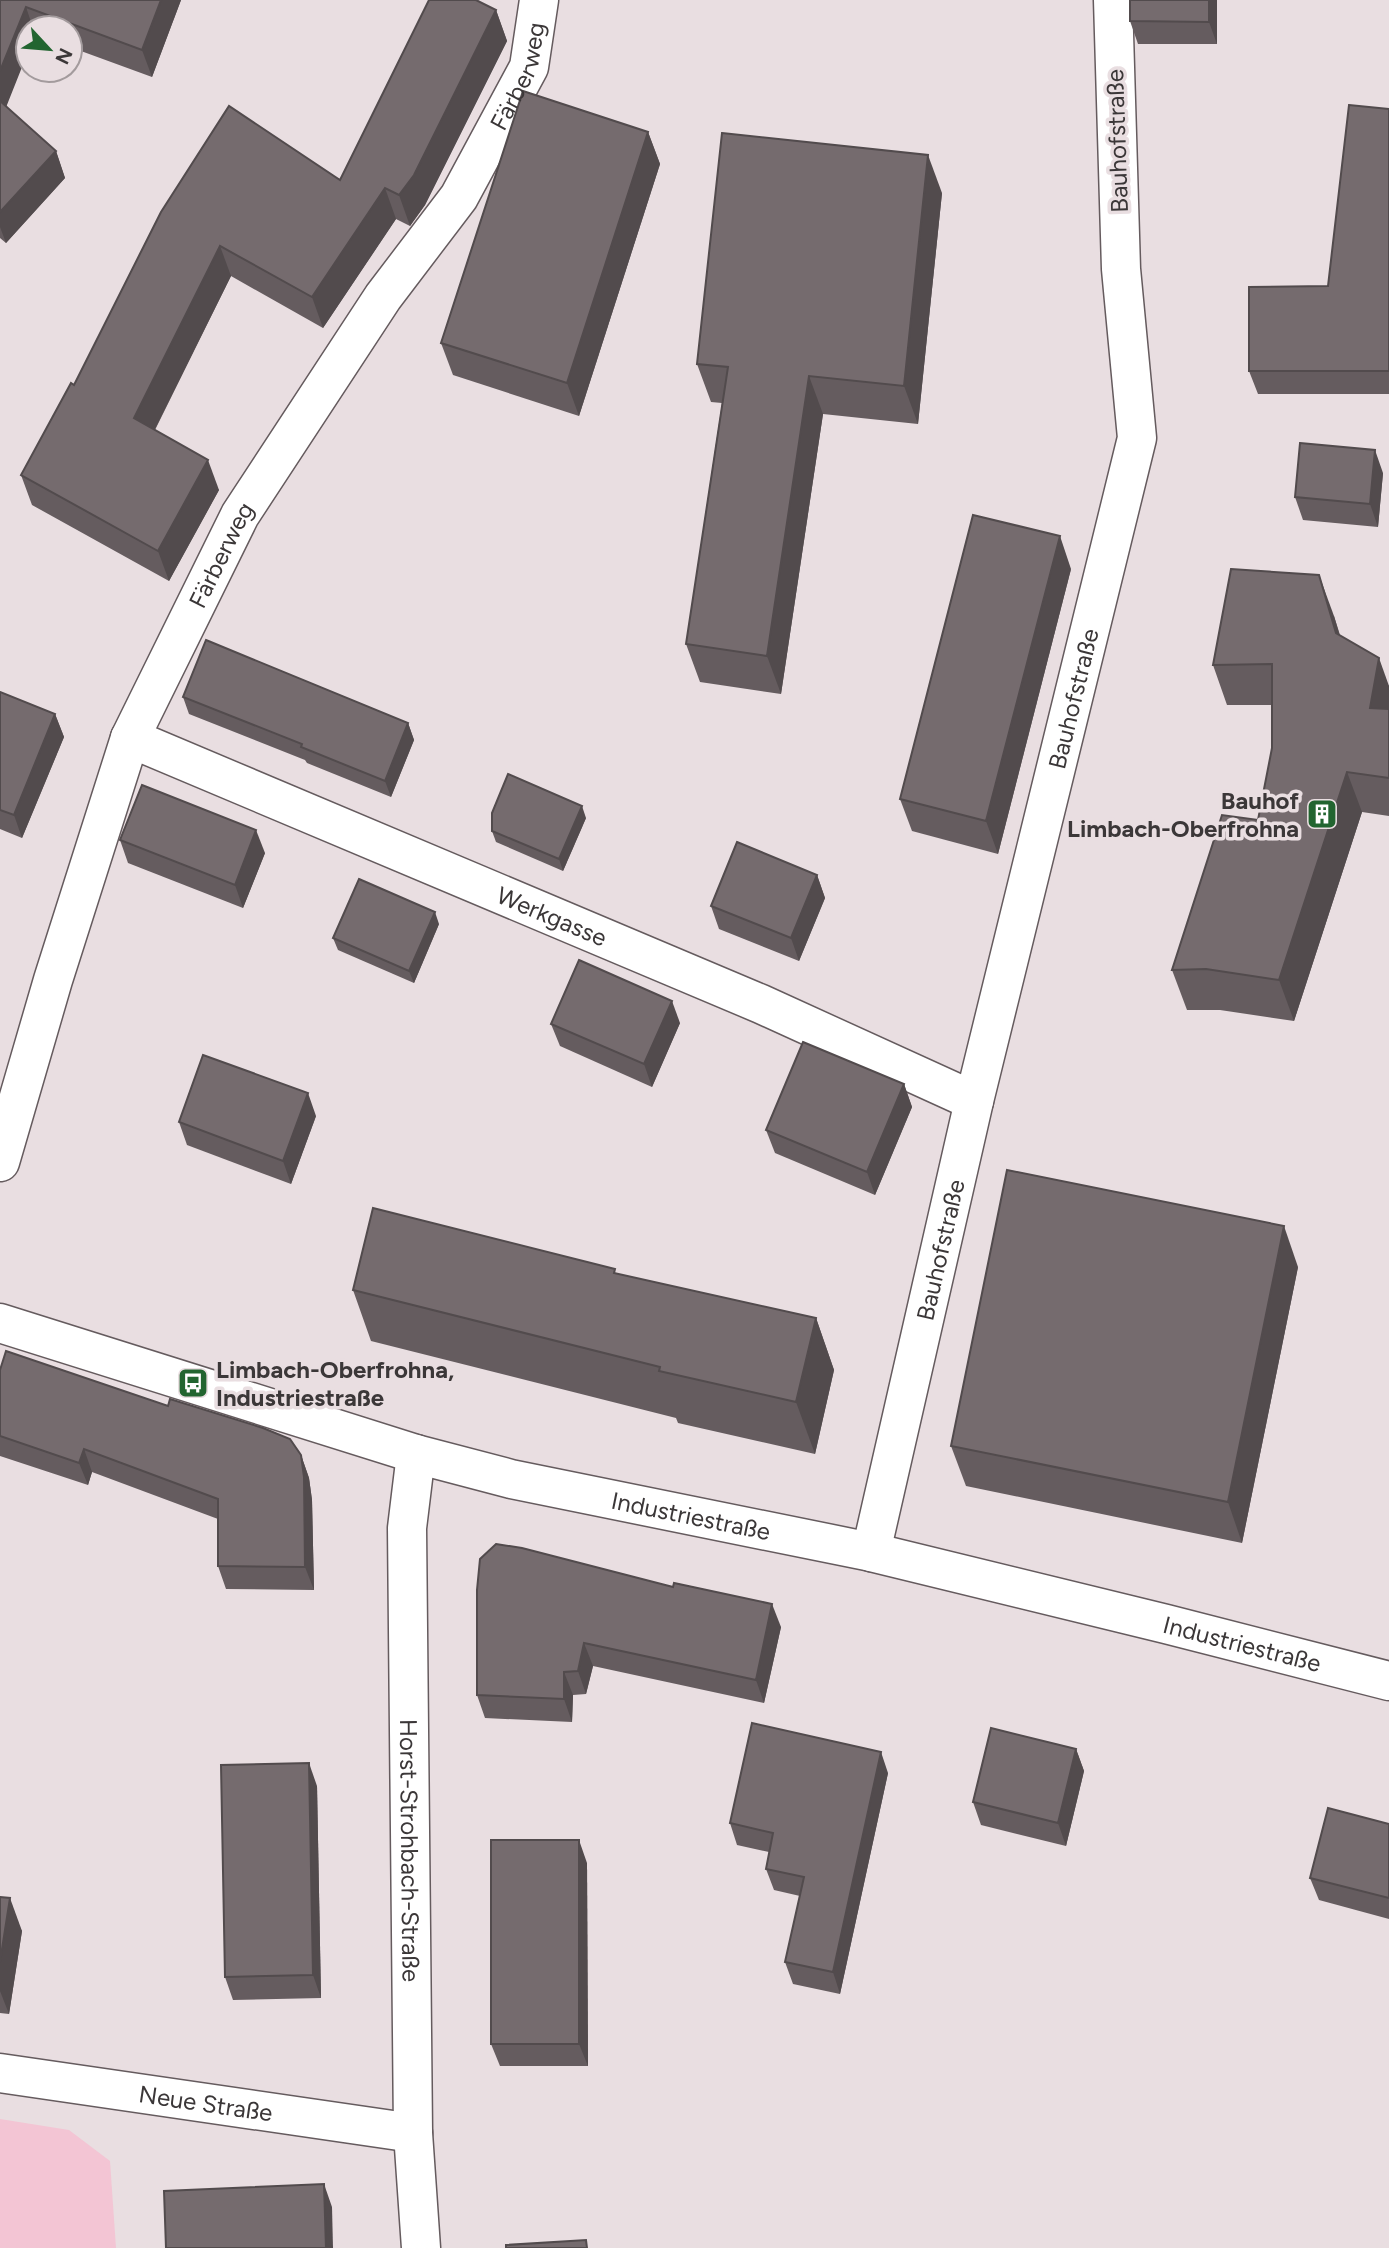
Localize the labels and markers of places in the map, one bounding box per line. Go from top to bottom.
place label: Bauhof Limbach-Oberfrohna [1067,786,1300,843]
building icon: Bauhof Limbach-Oberfrohna [1305,797,1339,831]
place label: Limbach-Oberfrohna, Industriestraße [216,1355,454,1412]
bus stop icon: Limbach-Oberfrohna, Industriestraße [176,1366,210,1400]

